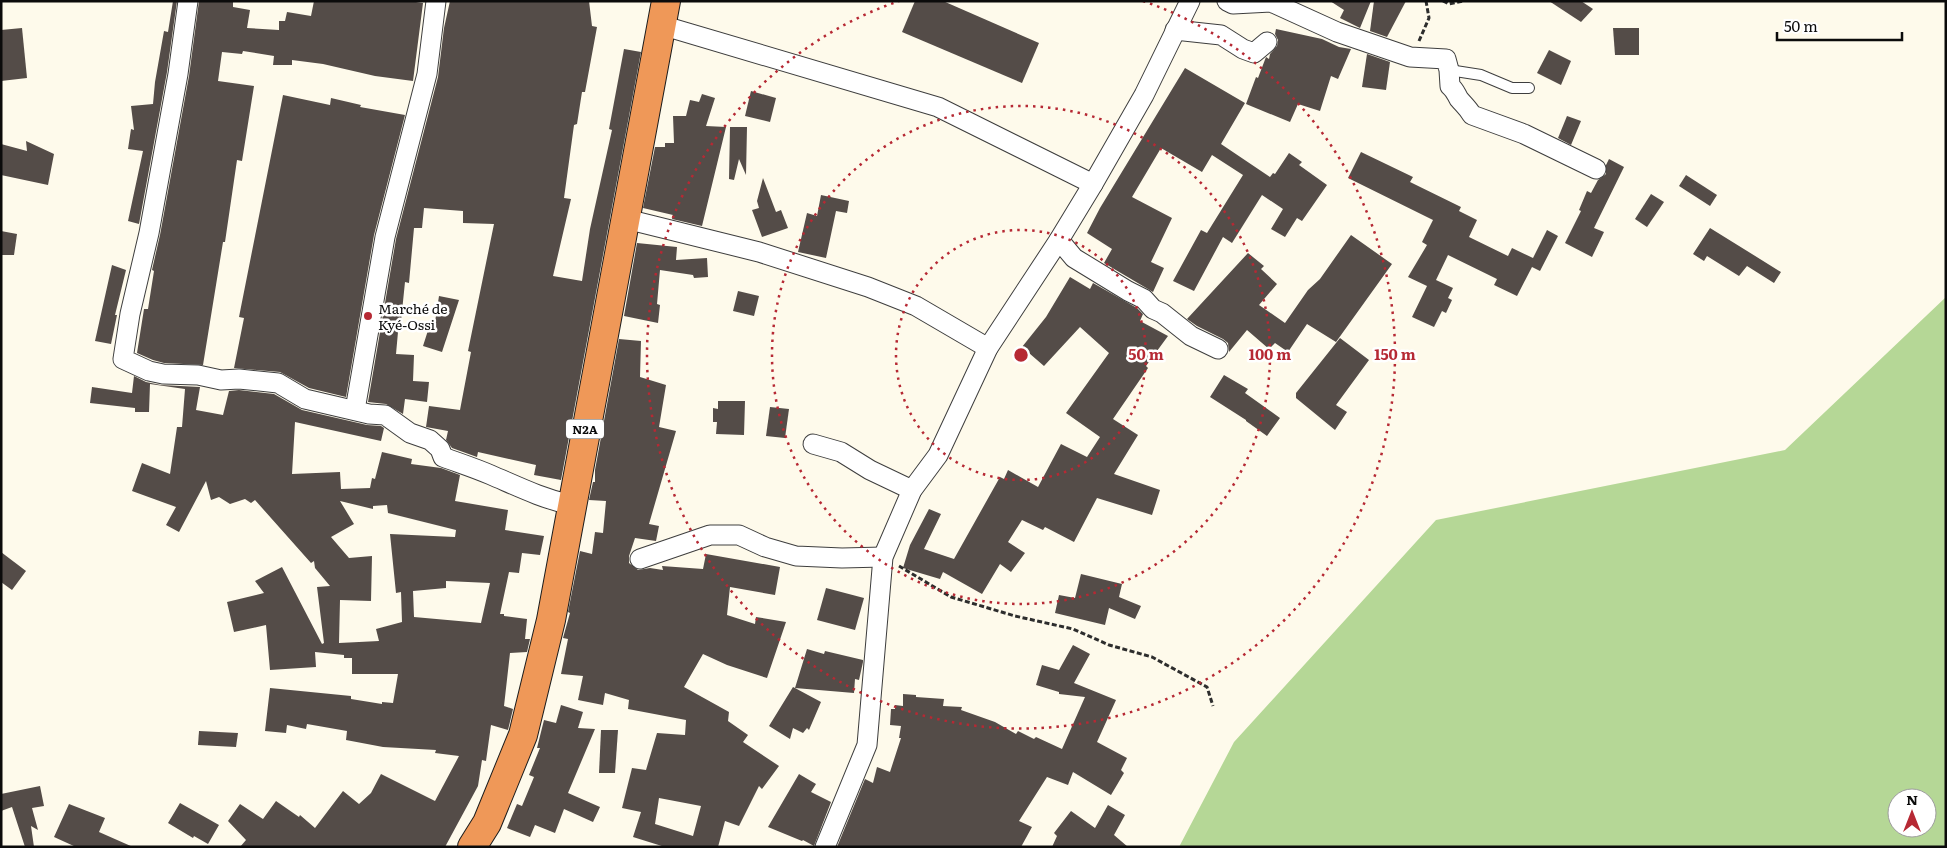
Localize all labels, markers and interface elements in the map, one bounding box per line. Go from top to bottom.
scale bar [1777,10,1902,42]
text: 50 m [1784,14,1818,37]
place label: Marché de Kyé-Ossi [378,298,447,334]
marker: Marché de Kyé-Ossi [362,310,374,322]
text: 50 m [1128,342,1164,365]
text: 100 m [1249,342,1291,365]
text: 150 m [1374,342,1416,365]
centre of rings [1012,346,1030,364]
road number: N2A [566,419,604,438]
north arrow [1887,788,1937,838]
text: N [1906,789,1918,809]

